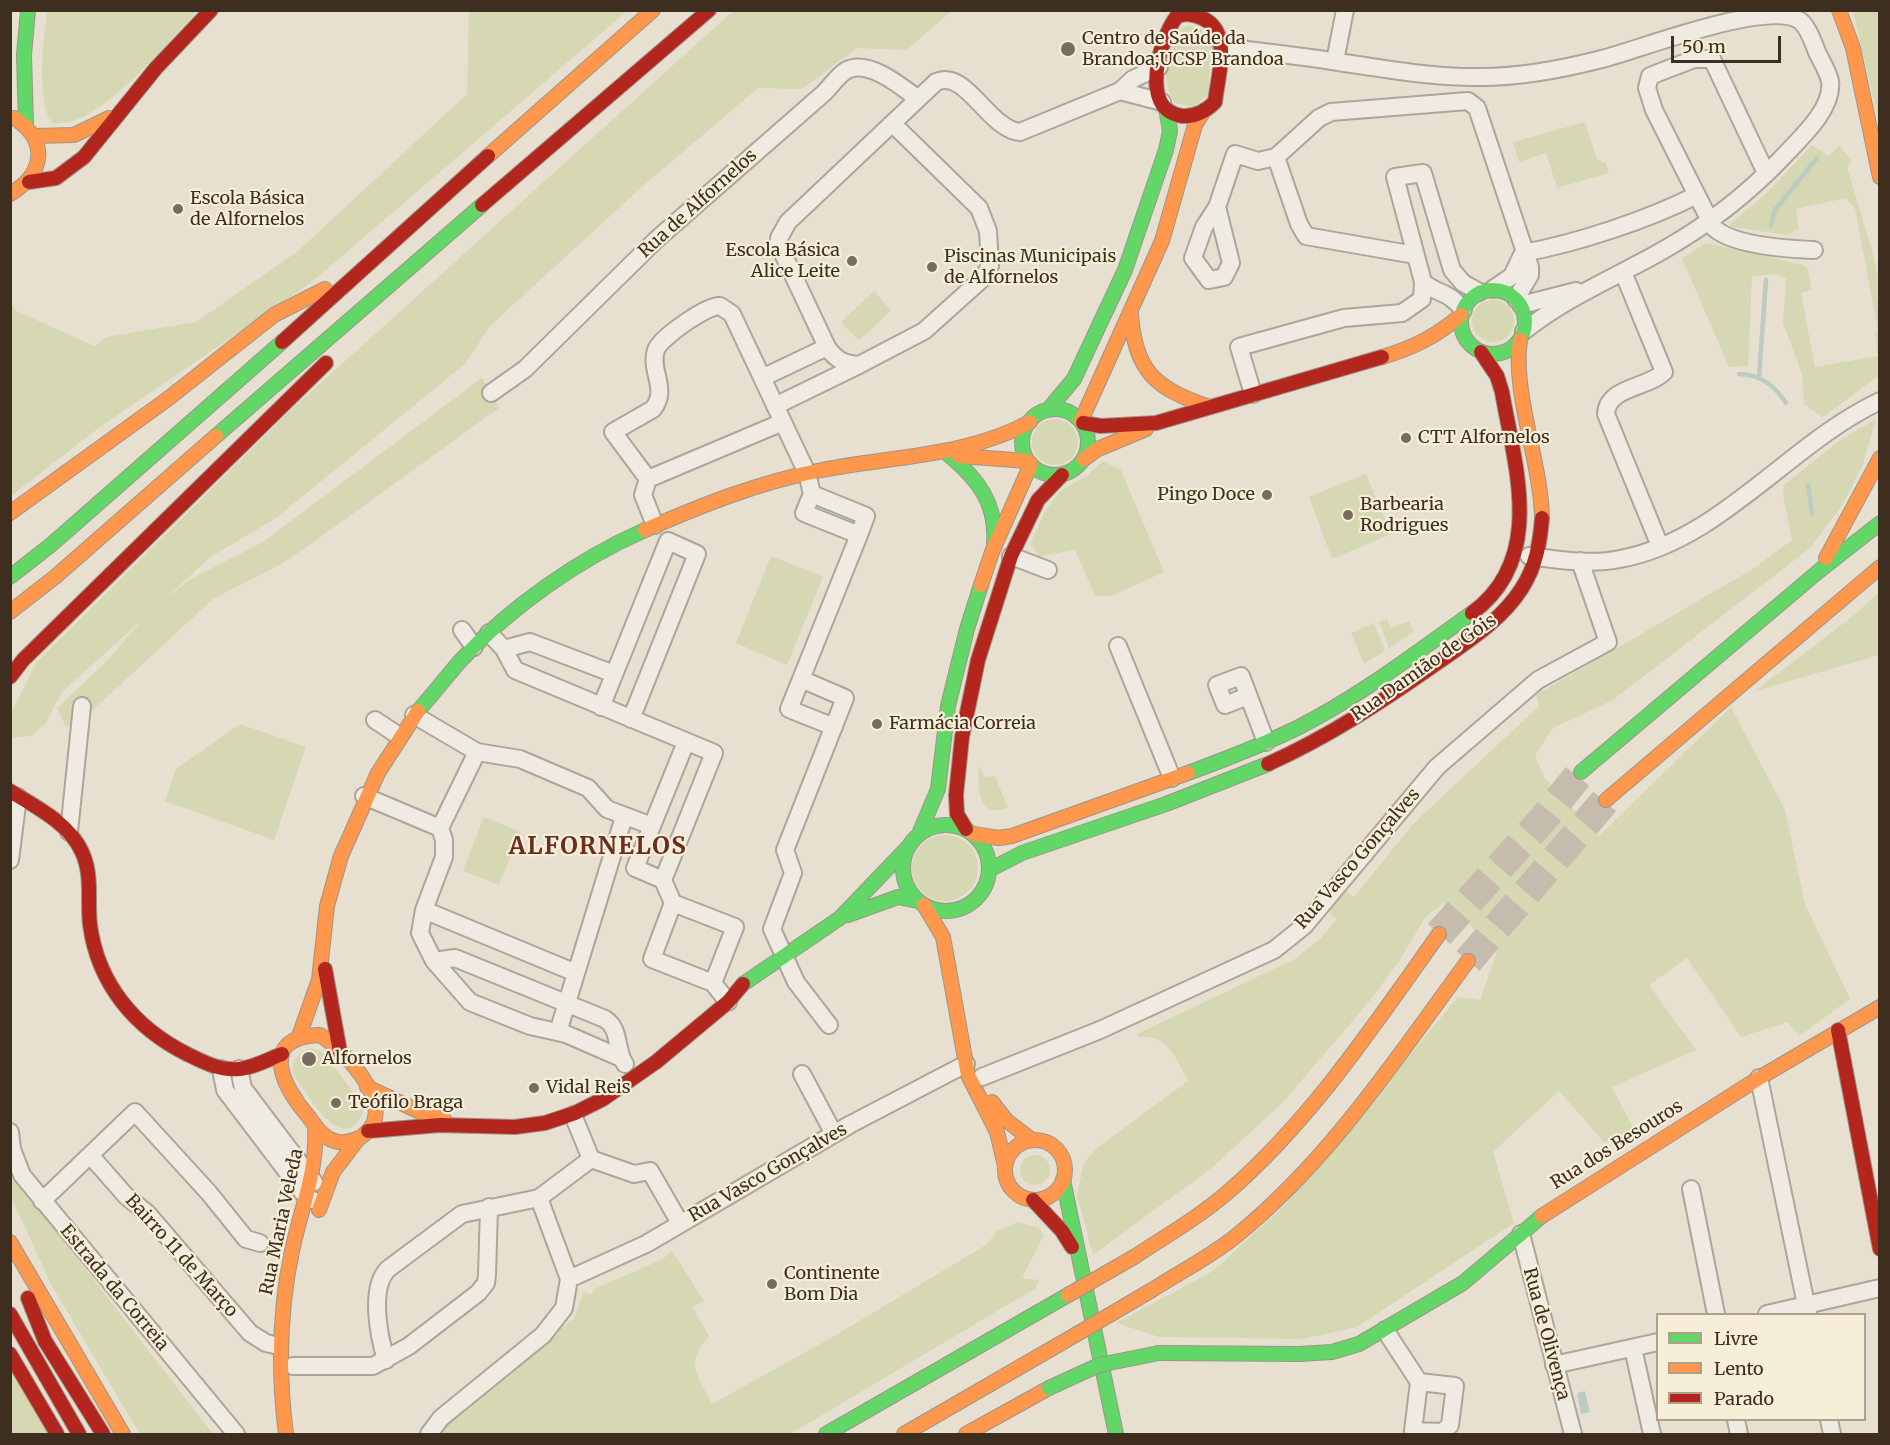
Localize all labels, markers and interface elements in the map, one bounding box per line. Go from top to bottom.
scale bar [1674,24,1784,62]
place label: Centro de Saúde da Brandoa;UCSP Brandoa [1082,28,1284,70]
text: 50 m [1682,35,1726,58]
marker: Centro de Saúde da Brandoa;UCSP Brandoa [1059,40,1077,58]
street label: Rua de Alfornelos [634,145,762,263]
place label: Escola Básica de Alfornelos [190,188,305,230]
marker: Escola Básica de Alfornelos [171,202,185,216]
place label: Escola Básica Alice Leite [725,240,840,282]
place label: Piscinas Municipais de Alfornelos [944,246,1116,288]
marker: Escola Básica Alice Leite [845,254,859,268]
marker: Piscinas Municipais de Alfornelos [925,260,939,274]
place label: CTT Alfornelos [1418,427,1550,449]
marker: CTT Alfornelos [1399,431,1413,445]
place label: Pingo Doce [1157,484,1255,506]
marker: Pingo Doce [1260,488,1274,502]
place label: Barbearia Rodrigues [1360,494,1448,536]
marker: Barbearia Rodrigues [1341,508,1355,522]
street label: Rua Damião de Góis [1347,610,1501,726]
place label: Farmácia Correia [889,713,1036,735]
marker: Farmácia Correia [870,717,884,731]
street label: Rua Vasco Gonçalves [1291,784,1425,934]
district label: ALFORNELOS [509,833,687,861]
place label: Alfornelos [322,1048,412,1070]
marker: Alfornelos [300,1050,318,1068]
place label: Vidal Reis [546,1077,631,1099]
marker: Vidal Reis [527,1081,541,1095]
place label: Teófilo Braga [348,1092,463,1114]
marker: Teófilo Braga [329,1096,343,1110]
street label: Rua dos Besouros [1547,1096,1687,1194]
street label: Rua Vasco Gonçalves [685,1119,851,1227]
street label: Rua Maria Veleda [256,1147,308,1297]
street label: Bairro 11 de Março [120,1190,242,1322]
street label: Estrada da Correia [55,1221,173,1355]
place label: Continente Bom Dia [784,1263,880,1306]
street label: Rua de Olivença [1518,1265,1574,1403]
marker: Continente Bom Dia [765,1277,779,1291]
legend [1656,1313,1866,1421]
text: Livre [1714,1327,1758,1350]
text: Lento [1714,1357,1764,1380]
text: Parado [1714,1387,1774,1410]

